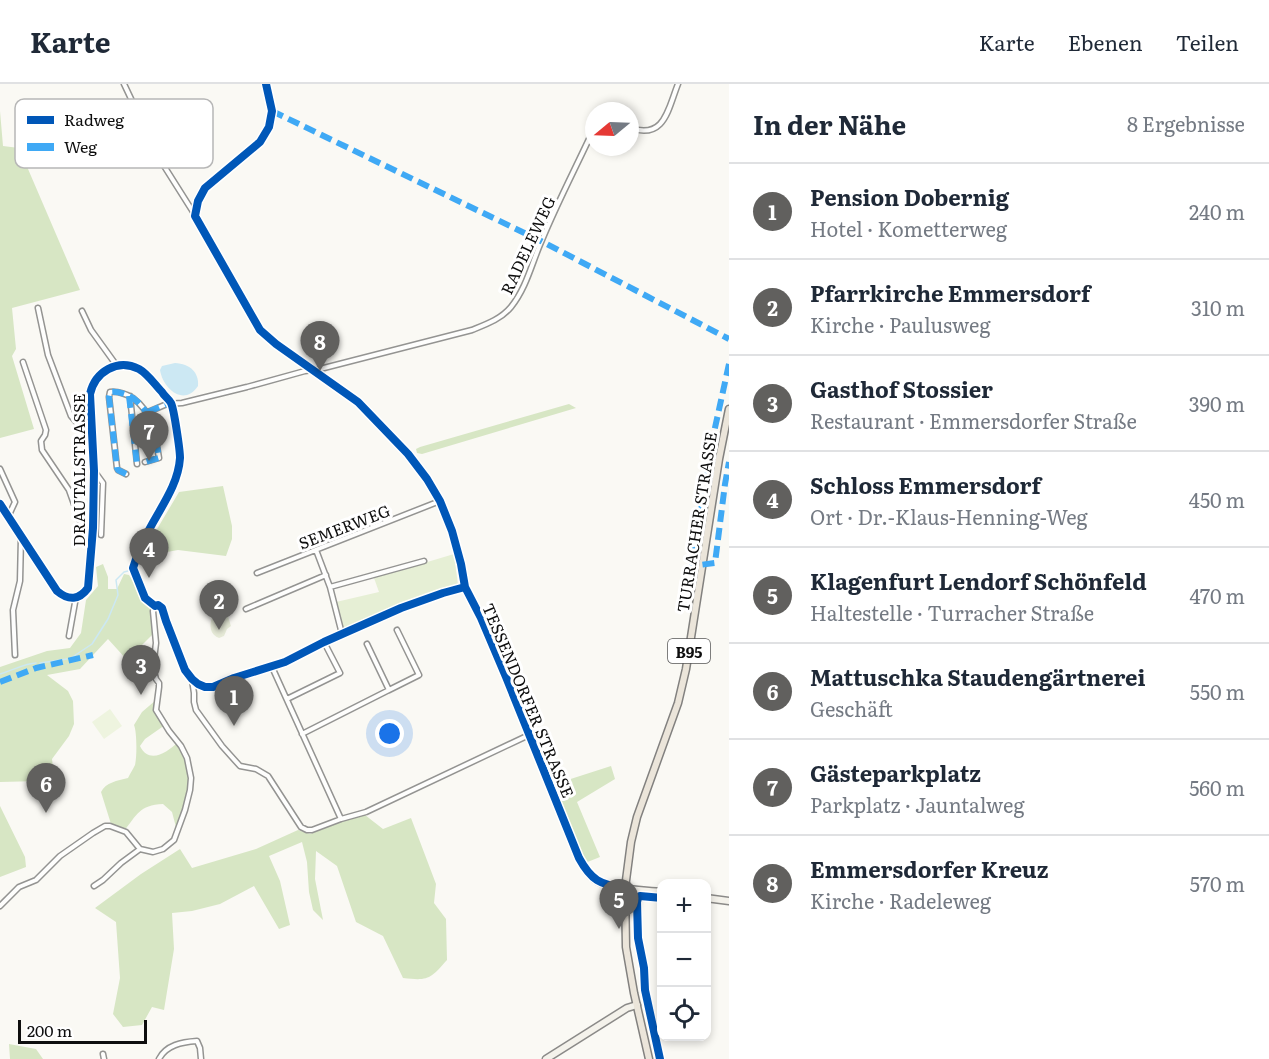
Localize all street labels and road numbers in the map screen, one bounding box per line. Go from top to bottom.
street label: RADELEWEG [494,192,560,298]
street label: DRAUTALSTRASSE [66,393,90,547]
street label: TURRACHER STRASSE [670,430,722,614]
street label: SEMERWEG [295,498,393,554]
street label: TESSENDORFER STRASSE [477,599,581,801]
road number: B95 [668,639,710,663]

